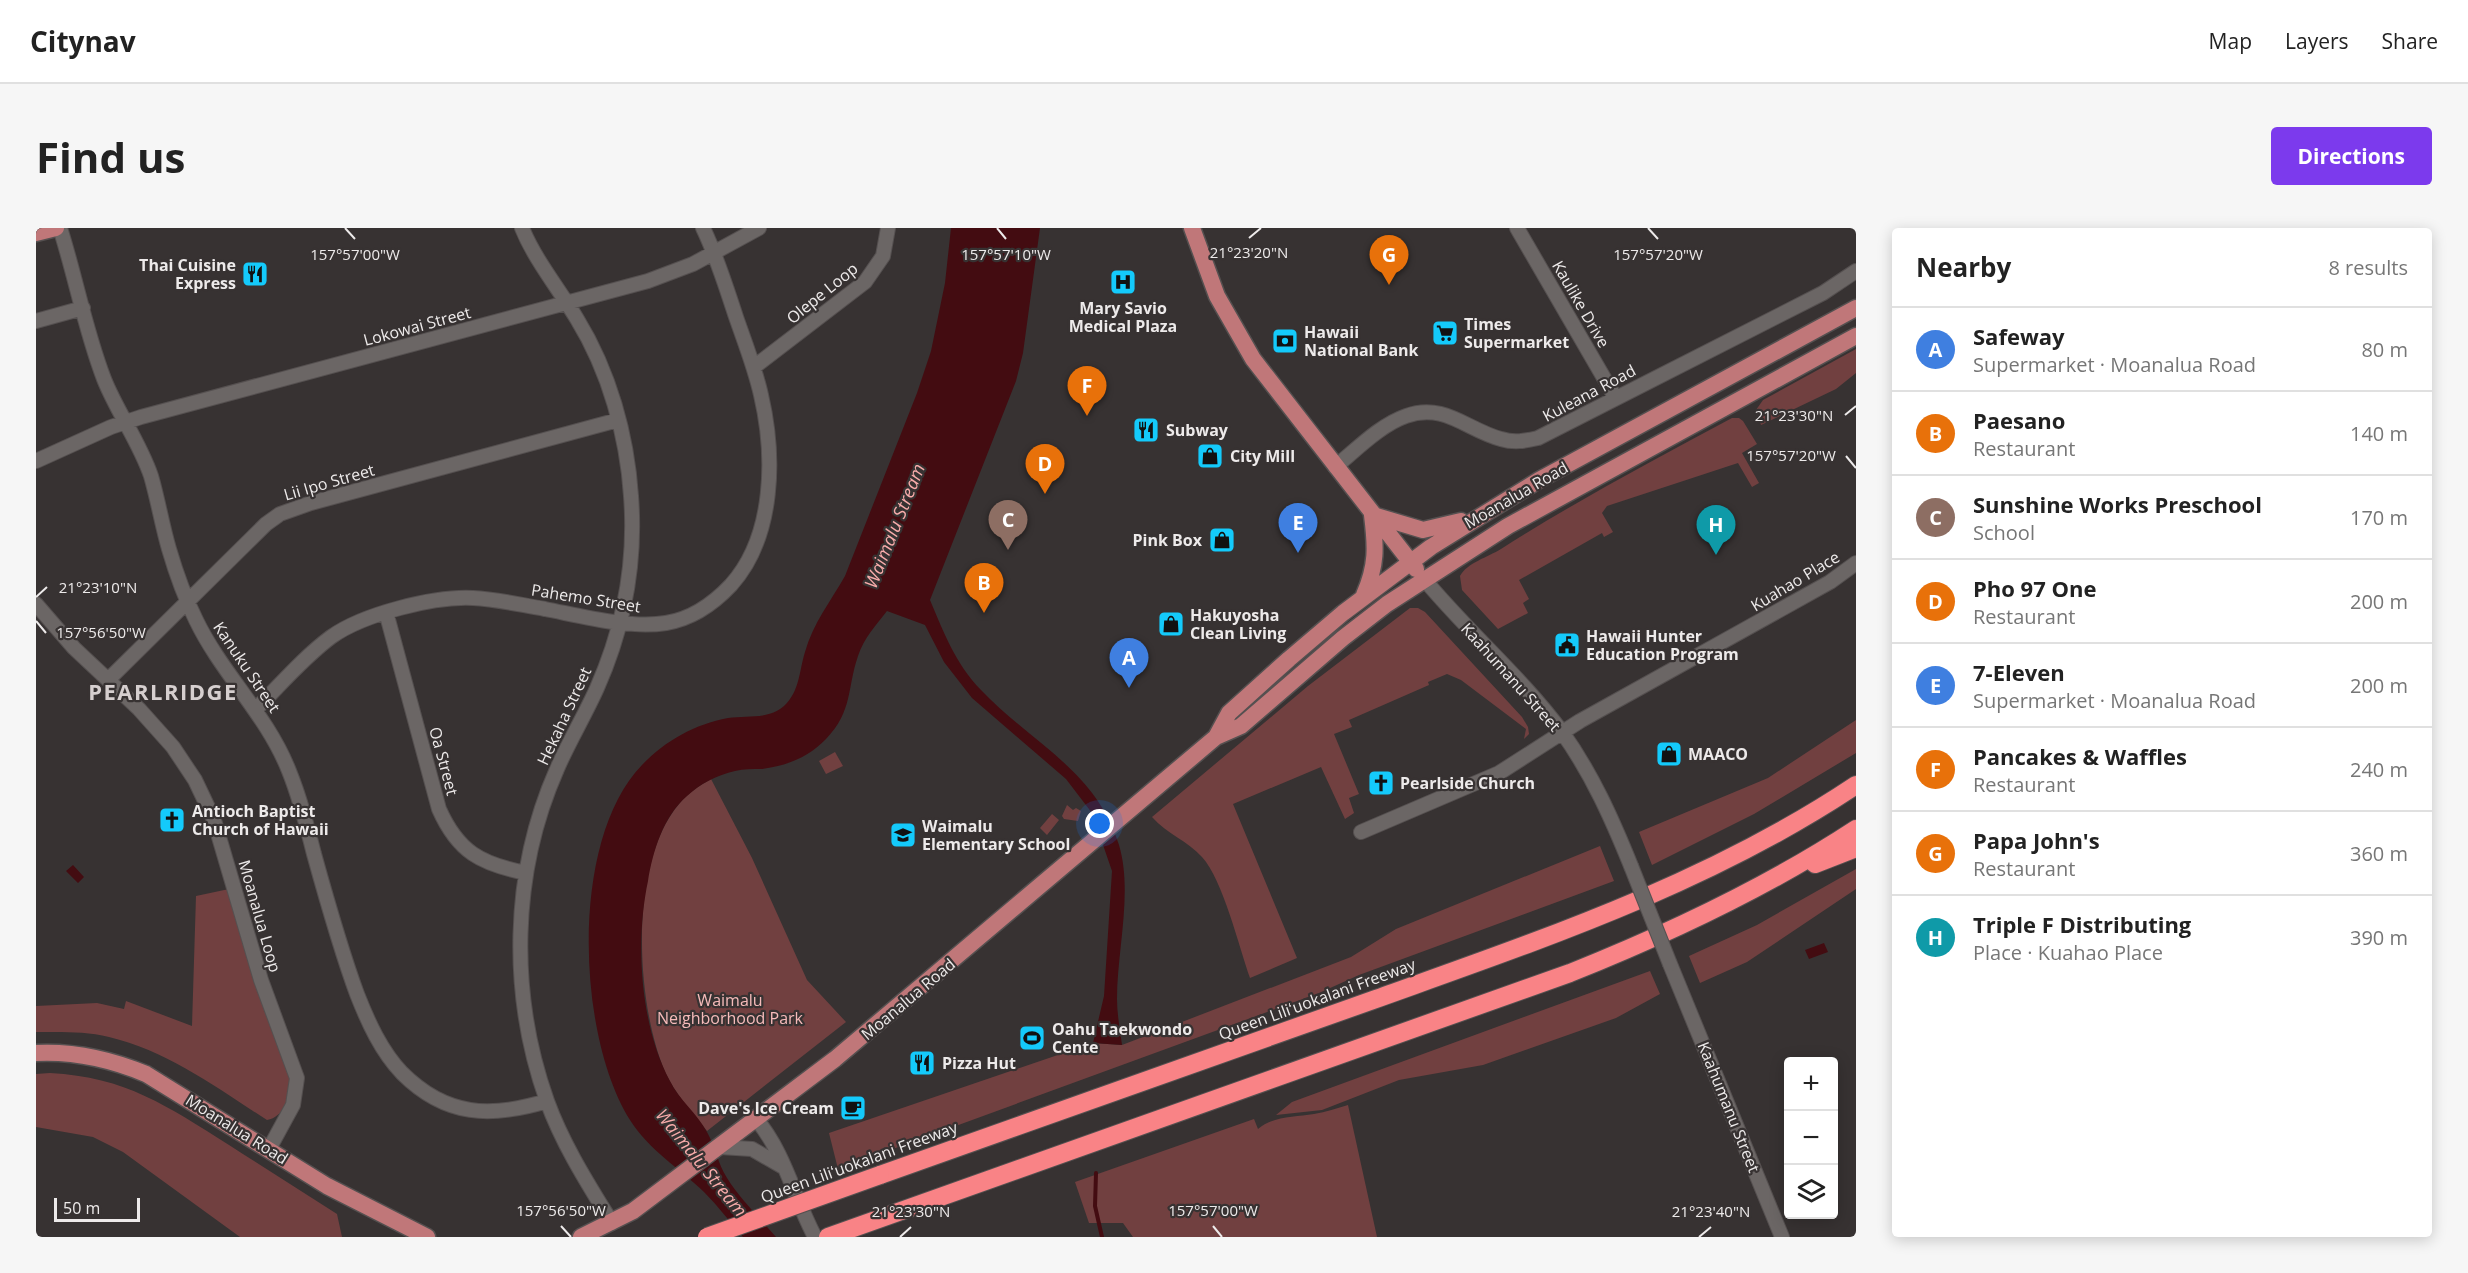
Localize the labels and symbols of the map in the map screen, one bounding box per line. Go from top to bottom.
pin: G [1370,236,1408,285]
text: 21°23'20"N [1210,242,1288,262]
text: 157°57'00"W [310,244,400,264]
text: 157°57'10"W [961,244,1051,264]
text: 157°57'20"W [1613,244,1703,264]
place label: Thai Cuisine Express [139,254,236,294]
street label: Kaulike Drive [1547,256,1615,352]
street label: Olepe Loop [782,257,862,329]
restaurant icon: Thai Cuisine Express [240,259,270,289]
hospital icon: Mary Savio Medical Plaza [1108,267,1138,297]
place label: Mary Savio Medical Plaza [1069,297,1177,337]
street label: Lokowai Street [361,301,473,351]
place label: Times Supermarket [1464,313,1569,353]
supermarket icon: Times Supermarket [1430,318,1460,348]
place label: Hawaii National Bank [1304,321,1419,361]
bank icon: Hawaii National Bank [1270,326,1300,356]
street label: Kuleana Road [1539,359,1639,427]
pin: F [1068,366,1106,416]
text: 21°23'30"N [1755,405,1833,425]
restaurant icon: Subway [1131,415,1161,445]
place label: Subway [1166,419,1229,441]
shop icon: City Mill [1195,441,1225,471]
pin: D [1026,444,1064,494]
place label: City Mill [1230,445,1295,467]
text: 157°57'20"W [1746,445,1836,465]
street label: Moanalua Road [1460,456,1572,534]
street label: Lii Ipo Street [281,458,377,505]
water label: Waimalu Stream [858,460,930,592]
pin: C [988,500,1028,550]
pin: E [1278,504,1318,553]
pin: H [1696,506,1736,555]
shop icon: Pink Box [1207,525,1237,555]
place label: Pink Box [1133,529,1203,551]
street label: Kuahao Place [1746,546,1844,616]
pin: B [964,564,1004,613]
text: 21°23'10"N [59,577,137,597]
street label: Pahemo Street [530,578,643,618]
place label: Hakuyosha Clean Living [1190,604,1286,644]
shop icon: Hakuyosha Clean Living [1156,609,1186,639]
street label: Kanuku Street [208,617,286,717]
street label: Kaahumanu Street [1456,618,1566,736]
text: 157°56'50"W [56,622,146,642]
place label: Hawaii Hunter Education Program [1586,625,1739,665]
public building icon: Hawaii Hunter Education Program [1552,630,1582,660]
pin: A [1110,638,1148,688]
street label: Hekaha Street [532,663,596,769]
district label: PEARLRIDGE [88,676,238,706]
street label: Oa Street [424,724,464,798]
shop icon: MAACO [1654,739,1684,769]
place label: MAACO [1688,743,1748,765]
church icon: Pearlside Church [1366,768,1396,798]
place label: Pearlside Church [1400,772,1535,794]
place label: Antioch Baptist Church of Hawaii [192,800,329,840]
church icon: Antioch Baptist Church of Hawaii [157,805,187,835]
your location [1085,809,1114,838]
place label: Waimalu Elementary School [922,815,1070,855]
school or university icon: Waimalu Elementary School [888,820,918,850]
street label: Moanalua Loop [233,857,287,975]
street label: Moanalua Road [856,953,960,1045]
street label: Queen Liliʻuokalani Freeway [1216,953,1419,1045]
park label: Waimalu Neighborhood Park [657,989,804,1029]
place label: Oahu Taekwondo Cente [1052,1018,1192,1058]
sports icon: Oahu Taekwondo Cente [1017,1023,1047,1053]
street label: Kaahumanu Street [1693,1038,1765,1176]
restaurant icon: Pizza Hut [907,1048,937,1078]
place label: Pizza Hut [942,1052,1016,1074]
street label: Moanalua Road [182,1089,292,1169]
cafe icon: Dave's Ice Cream [838,1093,868,1123]
place label: Dave's Ice Cream [698,1097,834,1119]
water label: Waimalu Stream [651,1103,753,1221]
street label: Queen Liliʻuokalani Freeway [758,1116,961,1208]
scale bar [54,1195,140,1222]
text: 157°56'50"W [516,1200,606,1220]
text: 157°57'00"W [1168,1200,1258,1220]
text: 21°23'30"N [872,1201,950,1221]
text: 21°23'40"N [1672,1201,1750,1221]

